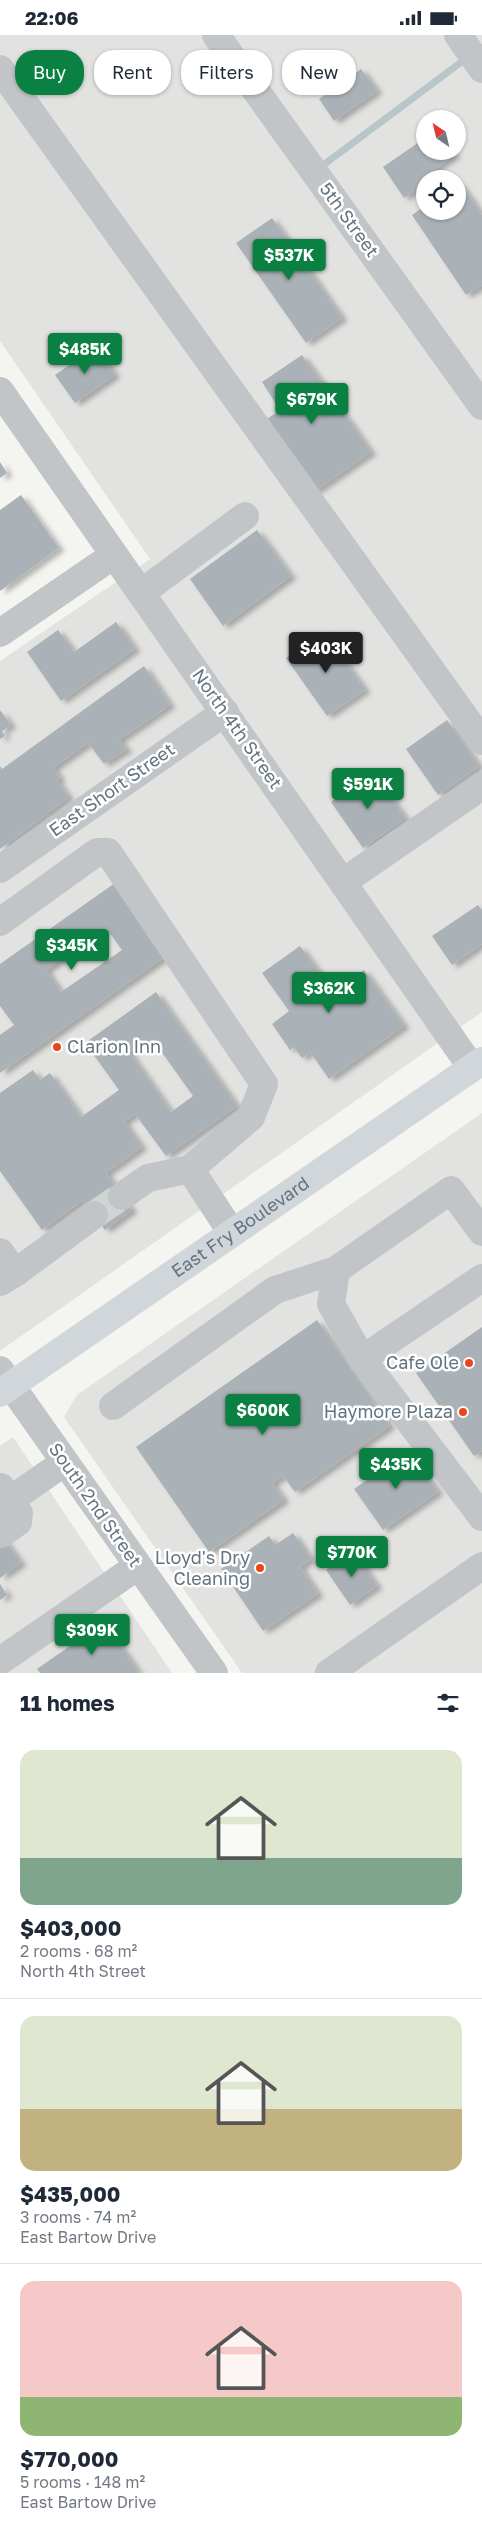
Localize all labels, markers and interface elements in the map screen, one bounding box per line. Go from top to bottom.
text: 22:06 [25,6,79,29]
chip: Buy [15,50,84,95]
chip: Rent [94,50,171,95]
chip: Filters [181,50,272,95]
chip: New [282,50,356,95]
north arrow [416,110,466,160]
map controls [416,110,466,220]
button: locate [416,170,466,220]
street label: 5th Street [315,178,384,261]
pin: $537K [254,239,324,281]
text: $537K [264,245,314,265]
pin: $485K [50,333,120,375]
text: $485K [59,339,111,359]
pin: $679K [277,383,347,425]
text: $679K [286,389,338,409]
pin: $403K [291,631,361,674]
text: $403K [300,638,352,658]
street label: North 4th Street [188,664,287,793]
street label: East Short Street [45,738,178,841]
pin: $591K [333,767,403,810]
text: $591K [343,774,393,794]
pin: $345K [37,929,107,971]
text: $345K [46,935,98,955]
pin: $362K [294,971,364,1014]
text: $362K [303,978,355,998]
place label: Clarion Inn [67,1035,161,1057]
marker: Clarion Inn [51,1041,63,1053]
street label: East Fry Boulevard [167,1171,313,1282]
place label: Cafe Ole [386,1351,459,1373]
marker: Cafe Ole [463,1357,475,1369]
pin: $600K [228,1393,298,1436]
text: $600K [236,1400,290,1420]
place label: Haymore Plaza [324,1400,453,1422]
marker: Haymore Plaza [457,1406,469,1418]
street label: South 2nd Street [45,1438,147,1571]
pin: $435K [361,1447,431,1490]
text: $435K [370,1454,422,1474]
pin: $770K [317,1535,387,1578]
text: $770K [327,1542,377,1562]
place label: Lloyd's Dry Cleaning [155,1546,250,1589]
marker: Lloyd's Dry Cleaning [254,1562,266,1574]
pin: $309K [57,1613,127,1656]
text: $309K [66,1620,118,1640]
icon: filters [434,1689,462,1717]
text: 11 homes [20,1690,115,1716]
icon: home [196,1783,286,1873]
text: $403,000 [20,1915,121,1941]
text: 2 rooms · 68 m² [20,1941,137,1961]
text: North 4th Street [20,1961,146,1981]
icon: home [196,2048,286,2138]
text: $435,000 [20,2181,121,2207]
text: 3 rooms · 74 m² [20,2207,136,2227]
text: East Bartow Drive [20,2227,156,2247]
icon: home [196,2313,286,2403]
text: $770,000 [20,2446,118,2472]
text: 5 rooms · 148 m² [20,2472,145,2492]
text: East Bartow Drive [20,2492,156,2512]

